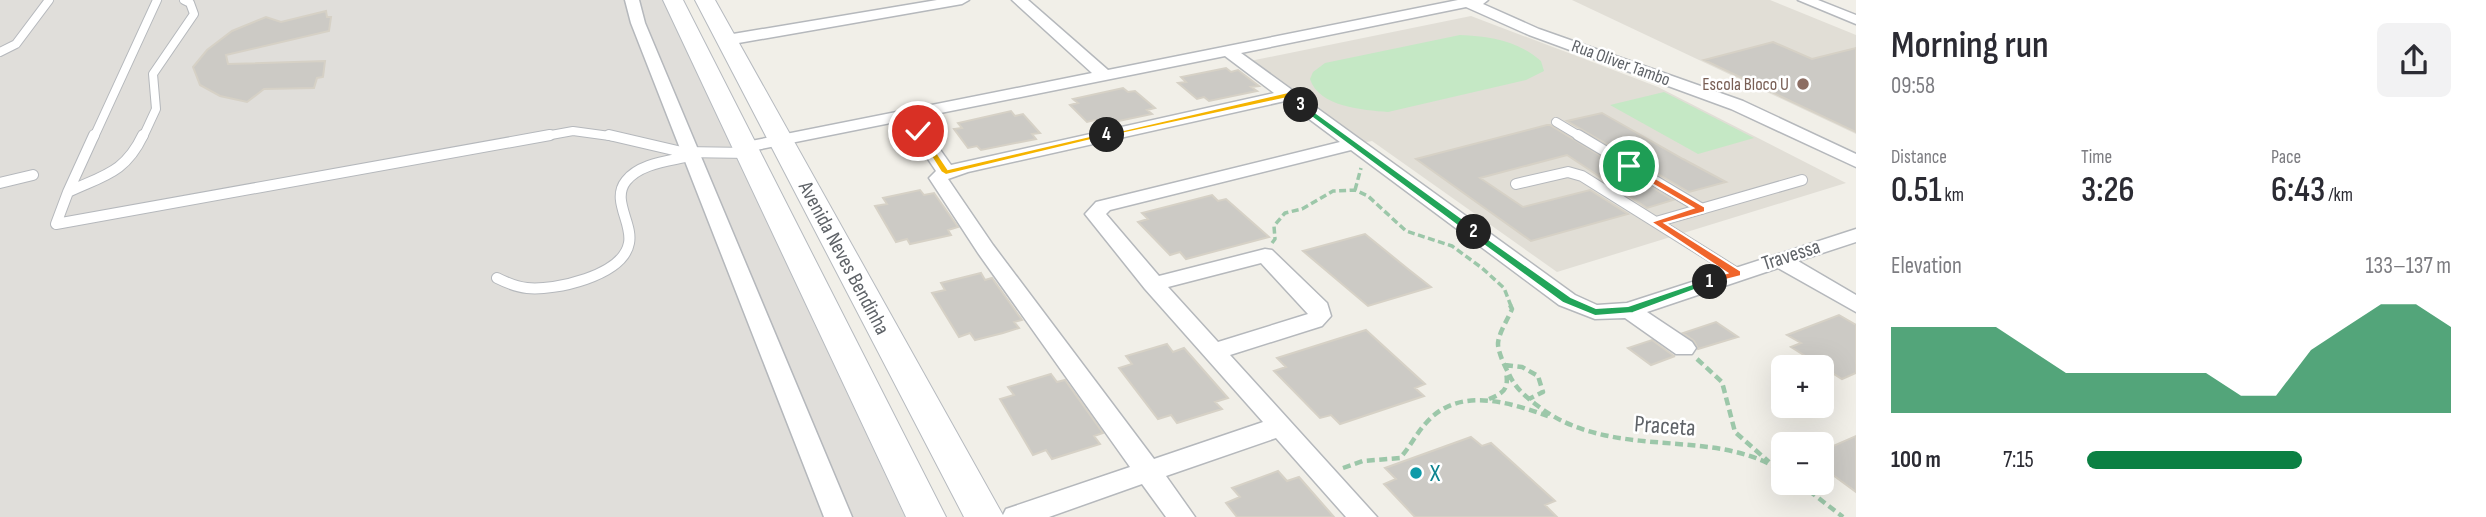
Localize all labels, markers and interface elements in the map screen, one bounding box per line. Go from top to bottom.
text: Morning run [1891,23,2049,68]
button: share [2377,23,2451,97]
street label: Rua Oliver Tambo [1569,35,1673,91]
text: 09:58 [1891,72,1935,100]
place label: Escola Bloco U [1702,74,1789,95]
marker: Escola Bloco U [1795,76,1811,92]
pin: 3 [1284,88,1318,122]
text: 3 [1296,93,1305,116]
pin [888,101,948,161]
icon: check [899,112,937,150]
pin: 4 [1090,118,1124,152]
text: 4 [1102,123,1111,146]
pin [1599,136,1659,196]
text: Distance [1891,146,1947,169]
text: Time [2081,146,2112,169]
text: Pace [2271,146,2301,169]
icon: arrive [1610,147,1648,185]
text: 0.51 [1891,169,1942,212]
text: 3:26 [2081,169,2135,212]
text: 6:43 [2271,169,2325,212]
street label: Avenida Neves Bendinha [793,176,895,339]
text: km [1942,184,1964,207]
text: /km [2325,184,2353,207]
pin: 2 [1456,215,1492,250]
text: 2 [1469,220,1478,243]
street label: Travessa [1759,234,1823,276]
text: Elevation [1891,252,1962,280]
text: 133–137 m [2366,252,2451,280]
pin: 1 [1692,264,1728,300]
text: 1 [1706,270,1713,293]
map controls [1771,355,1834,495]
button: + [1771,355,1834,418]
street label: Praceta [1633,409,1697,443]
button: − [1771,432,1834,495]
text: 100 m [1891,446,1941,474]
text: 7:15 [2003,446,2034,474]
place label: X [1429,459,1441,488]
marker: X [1408,465,1424,481]

